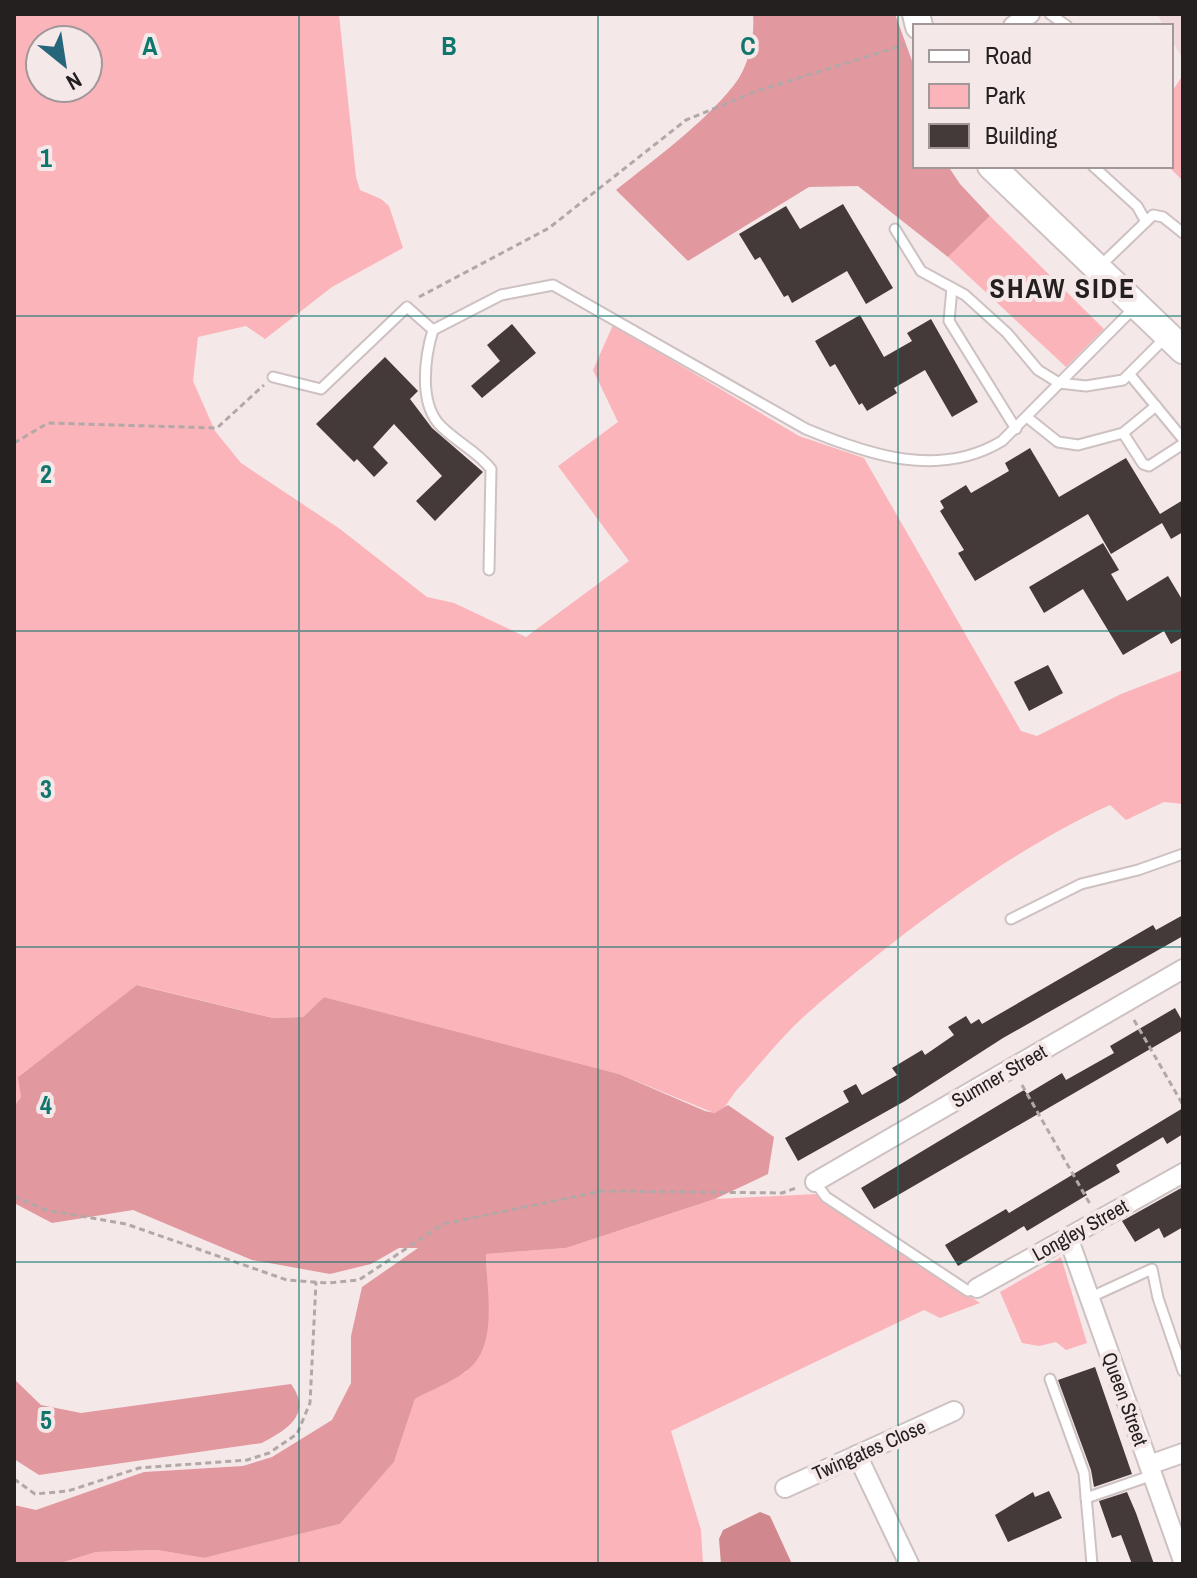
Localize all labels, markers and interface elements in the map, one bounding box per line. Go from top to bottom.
north arrow [24,24,104,104]
legend [913,24,1173,168]
text: A [142,28,158,63]
text: B [441,28,457,63]
text: C [740,28,756,63]
text: Road [985,39,1032,71]
text: N [61,65,87,98]
text: Park [985,79,1026,111]
text: Building [985,119,1057,151]
text: 1 [40,140,52,175]
district label: SHAW SIDE [990,269,1136,307]
text: 2 [40,456,52,491]
text: 3 [40,771,52,806]
street label: Sumner Street [946,1037,1052,1114]
text: 4 [40,1087,52,1122]
street label: Longley Street [1027,1192,1133,1267]
street label: Queen Street [1096,1348,1155,1450]
text: 5 [40,1402,52,1437]
street label: Twingates Close [808,1413,930,1487]

